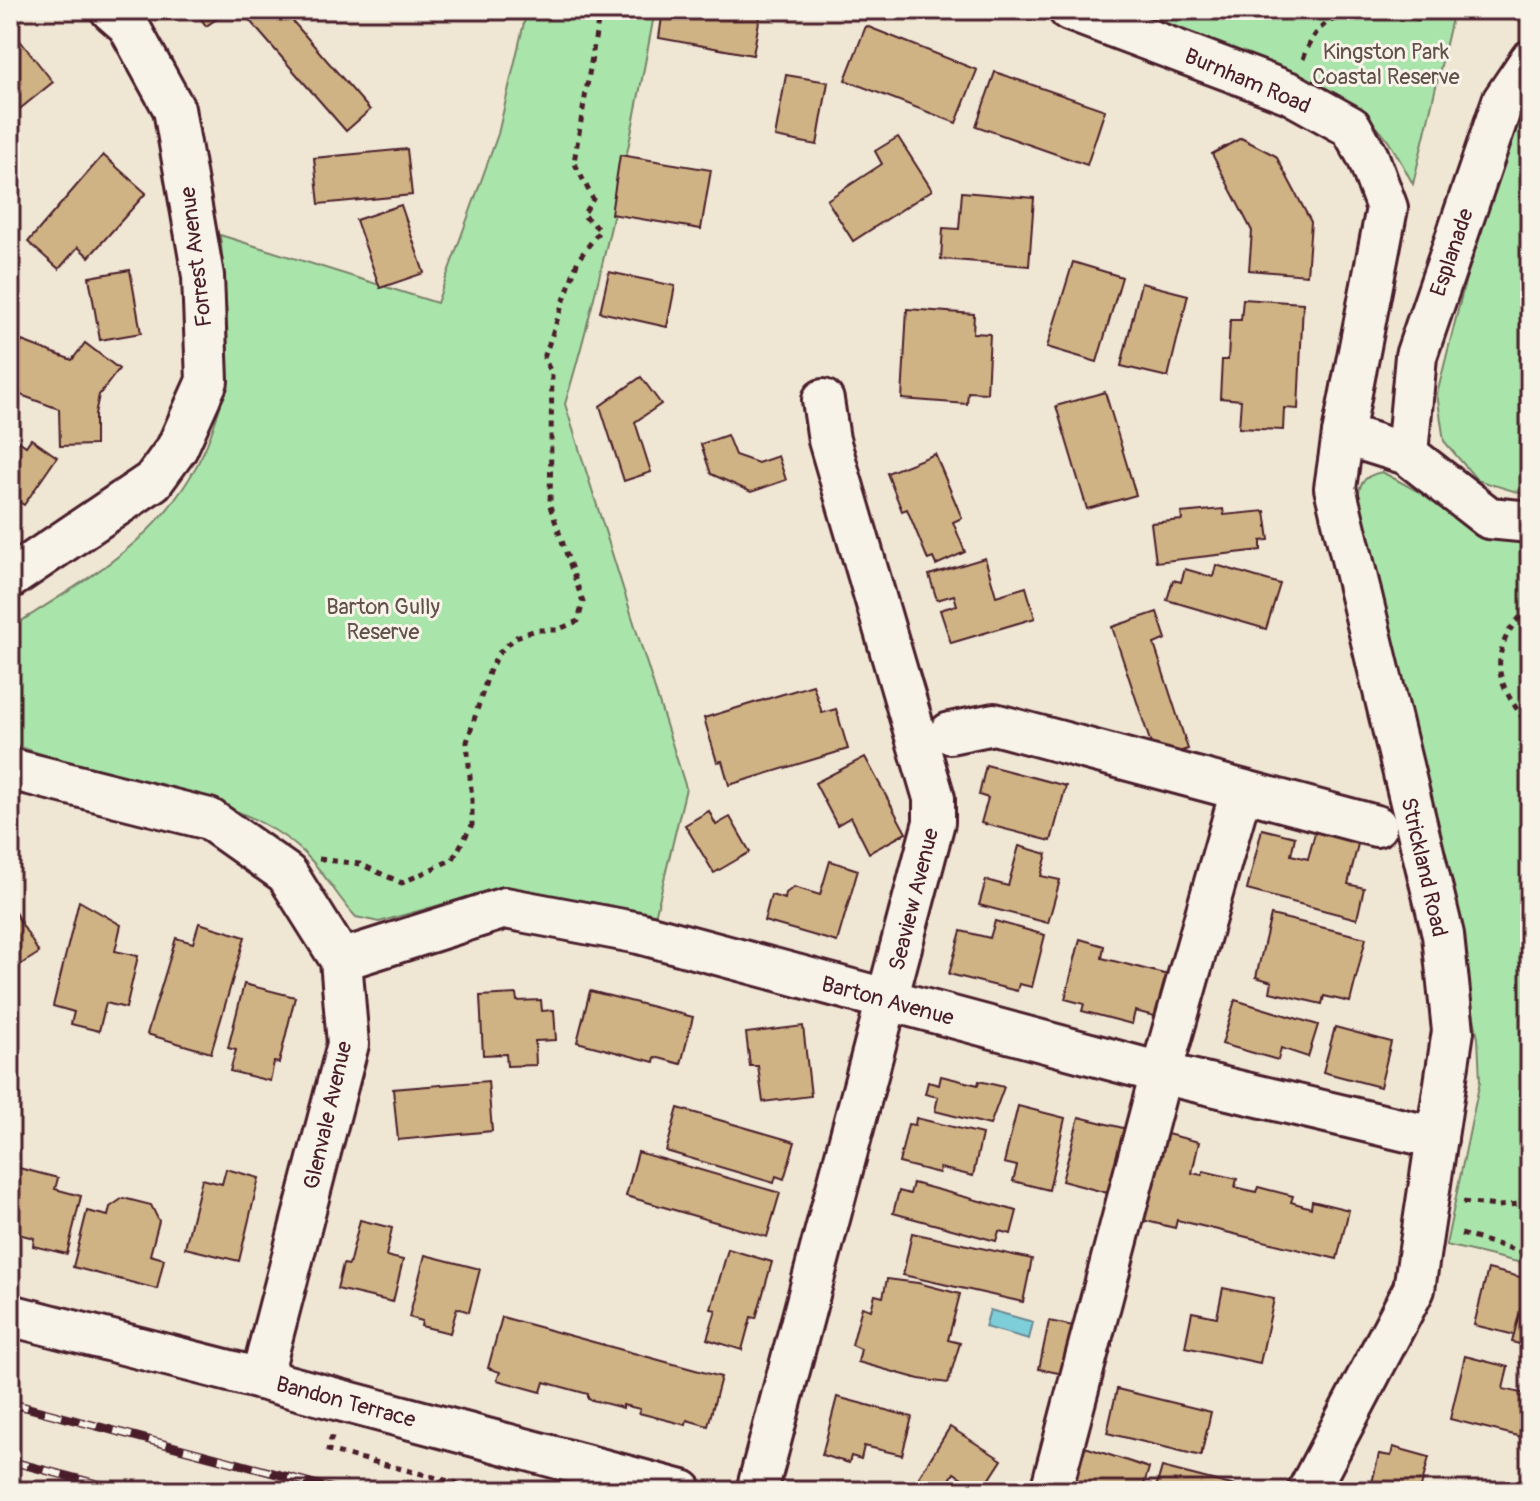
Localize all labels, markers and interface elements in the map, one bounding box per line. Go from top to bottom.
park label: Kingston Park Coastal Reserve [1312,38,1460,91]
street label: Burnham Road [1180,42,1315,120]
street label: Forrest Avenue [173,185,218,329]
street label: Esplanade [1424,205,1480,300]
park label: Barton Gully Reserve [326,593,440,646]
street label: Strickland Road [1394,795,1454,940]
street label: Seaview Avenue [883,825,945,973]
street label: Barton Avenue [819,970,957,1032]
street label: Glenvale Avenue [297,1038,359,1192]
street label: Bandon Terrace [273,1370,419,1434]

